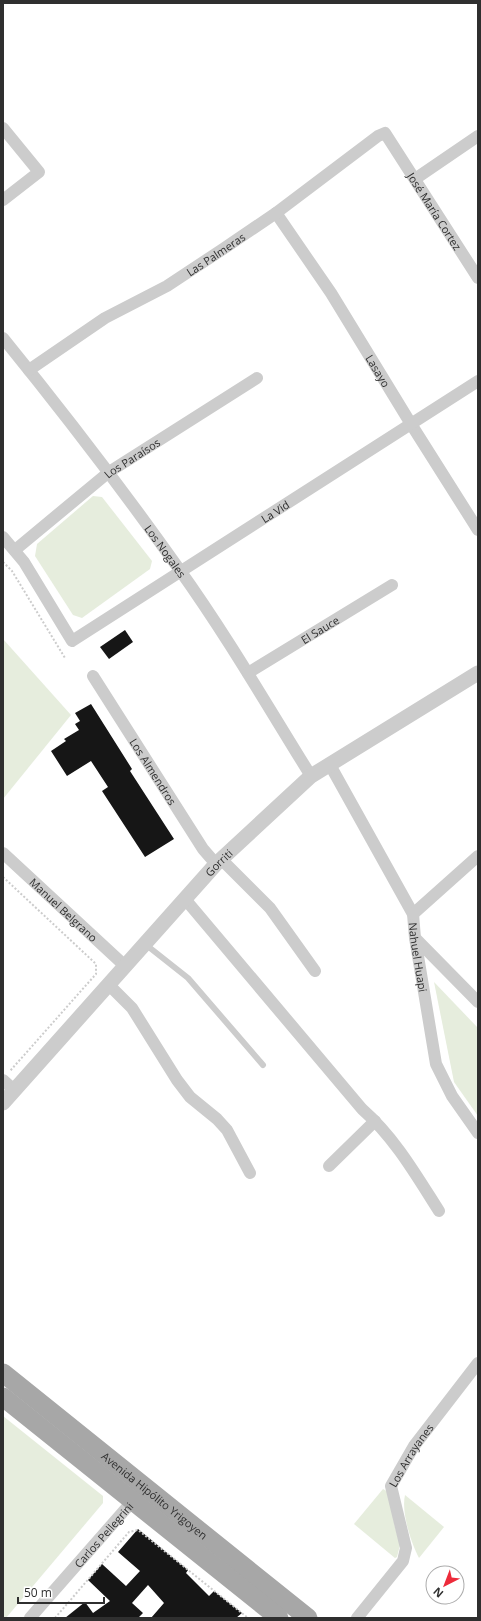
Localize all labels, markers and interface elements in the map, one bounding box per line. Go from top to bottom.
street label: José María Cortez [404,168,465,253]
street label: Las Palmeras [183,229,248,279]
street label: Lasayo [363,352,394,390]
street label: Los Paraísos [100,434,163,481]
street label: La Vid [258,496,292,526]
street label: Los Nogales [142,521,190,580]
street label: El Sauce [298,612,342,647]
street label: Los Almendros [127,735,180,808]
street label: Gorriti [201,845,235,879]
street label: Manuel Belgrano [27,874,101,945]
street label: Nahuel Huapi [406,922,431,993]
street label: Los Arrayanes [385,1420,436,1489]
street label: Avenida Hipólito Yrigoyen [99,1448,211,1542]
street label: Carlos Pellegrini [70,1499,136,1570]
north arrow [425,1565,465,1605]
scale bar [18,1579,104,1605]
text: 50 m [24,1584,52,1601]
text: N [430,1584,446,1601]

